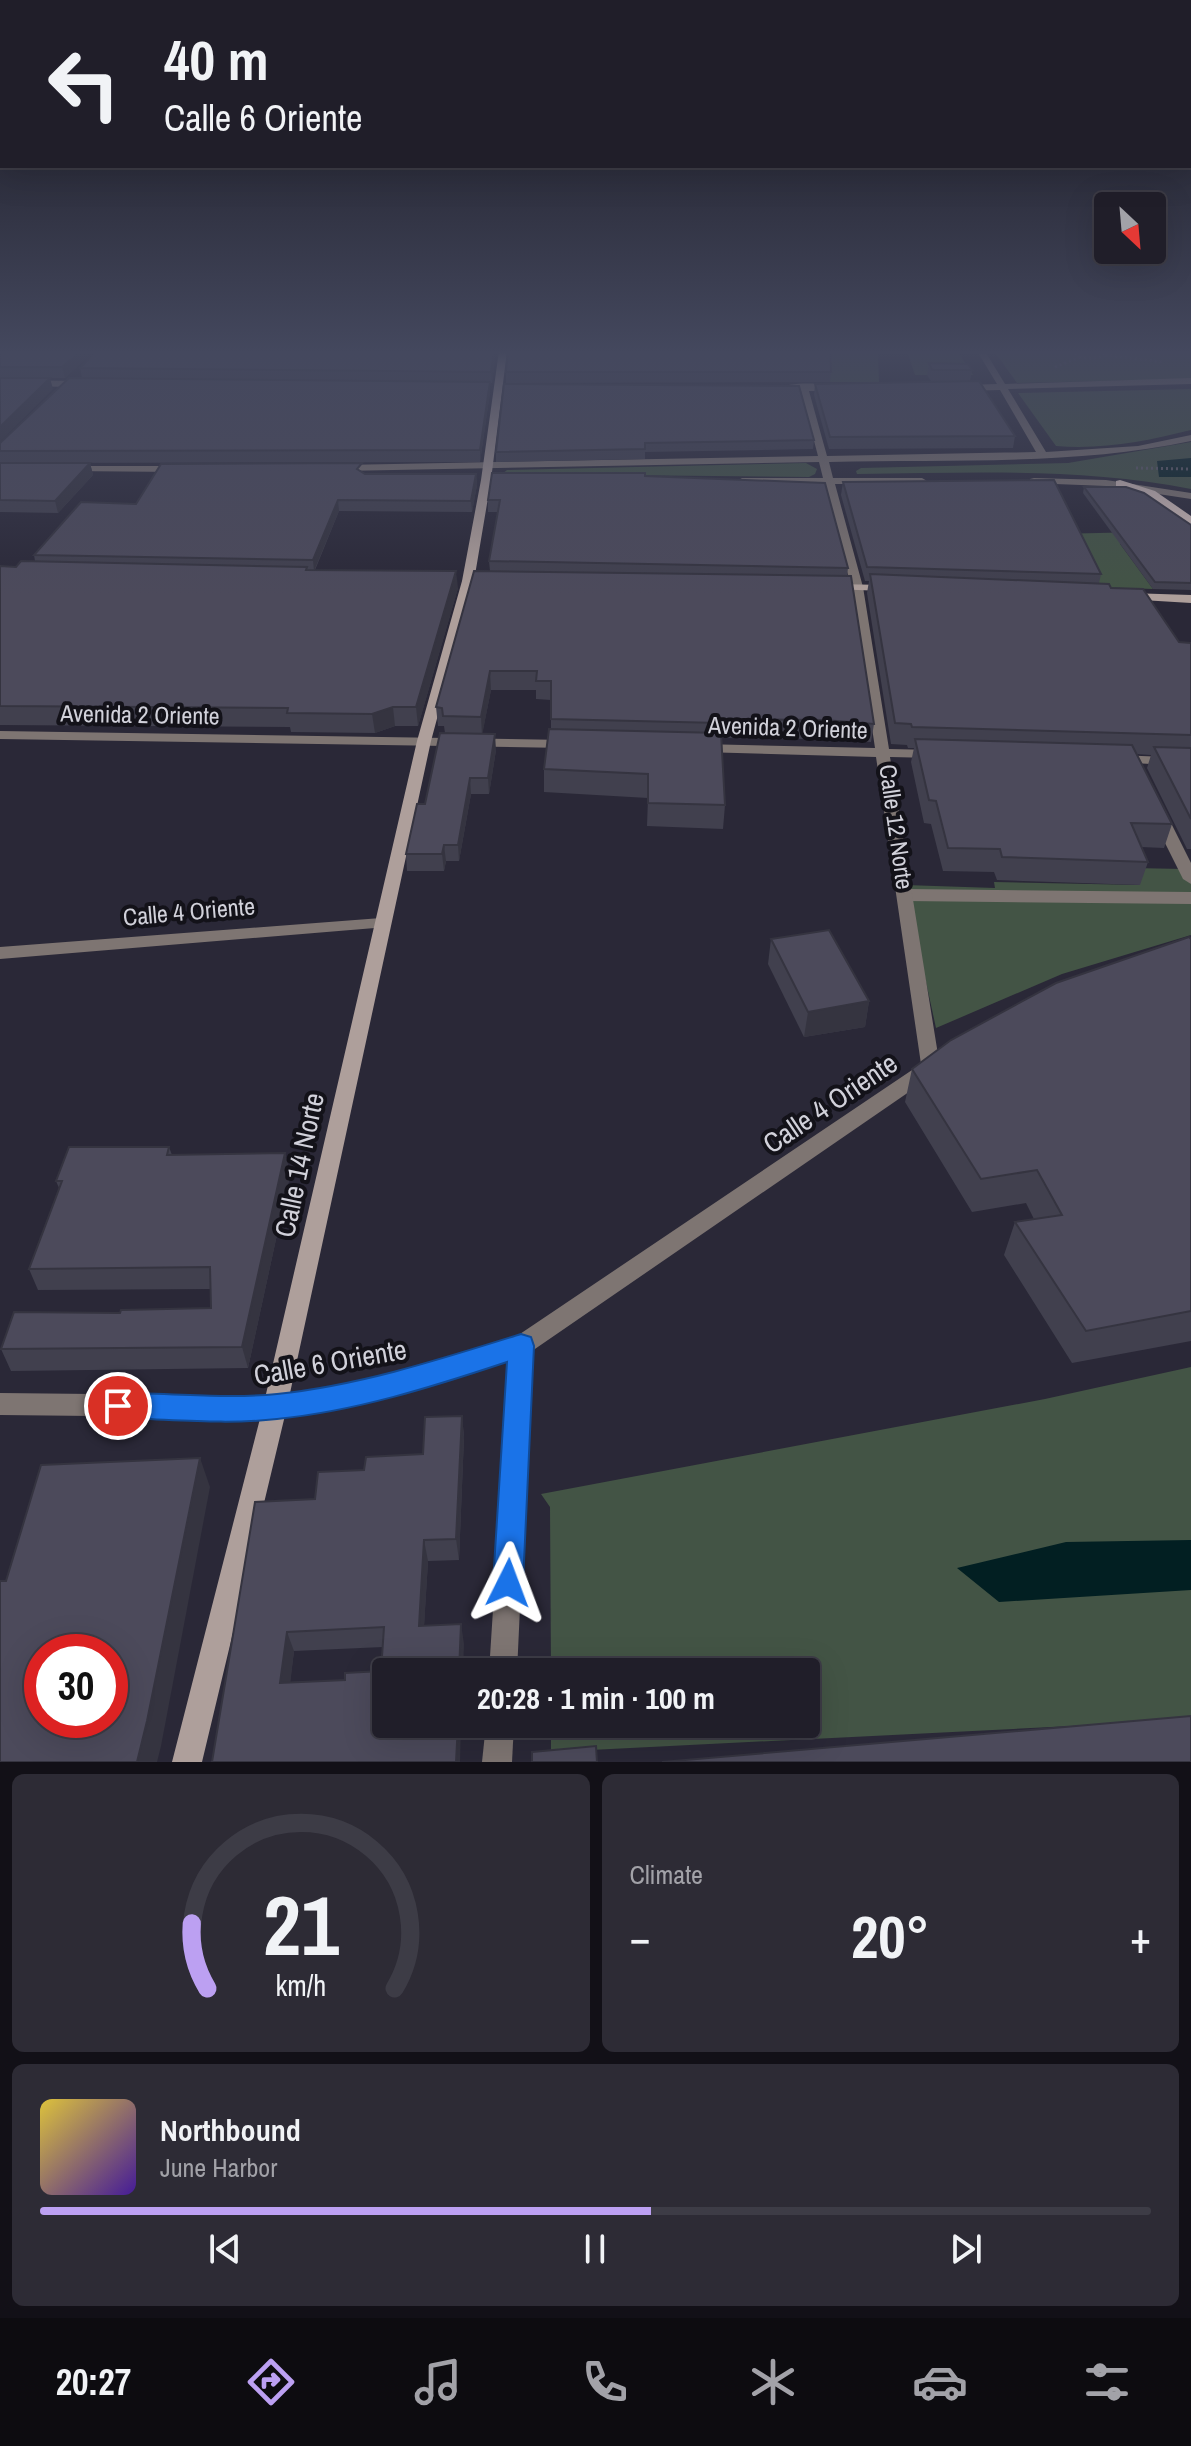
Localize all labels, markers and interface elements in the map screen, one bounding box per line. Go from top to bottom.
text: 40 m [164,22,269,97]
icon: left [32,32,136,136]
text: Calle 6 Oriente [164,94,363,142]
north arrow [1094,192,1166,264]
map controls [1094,192,1166,264]
street label: Avenida 2 Oriente [59,697,220,731]
street label: Avenida 2 Oriente [707,708,868,746]
street label: Calle 12 Norte [872,762,922,891]
street label: Calle 4 Oriente [122,889,256,933]
street label: Calle 4 Oriente [755,1044,905,1162]
street label: Calle 14 Norte [265,1089,333,1241]
street label: Calle 6 Oriente [251,1330,409,1394]
pin [84,1372,152,1440]
icon: arrive [96,1384,140,1428]
position arrow [466,1541,550,1625]
speed limit sign: 30 [24,1634,128,1738]
text: 20:28 · 1 min · 100 m [477,1678,715,1718]
text: Climate [630,1857,703,1892]
text: 21 [263,1869,339,1981]
text: 20° [851,1896,930,1977]
text: − [630,1907,651,1967]
text: + [1130,1907,1151,1967]
text: km/h [275,1966,326,2005]
text: Northbound [160,2110,301,2150]
text: June Harbor [160,2150,277,2185]
icon: previous [203,2227,247,2271]
icon: pause [573,2227,617,2271]
icon: next [944,2227,988,2271]
icon: directions [243,2354,299,2410]
icon: music [410,2354,466,2410]
icon: phone [577,2354,633,2410]
icon: climate [745,2354,801,2410]
icon: car [912,2354,968,2410]
icon: filters [1079,2354,1135,2410]
text: 20:27 [56,2358,131,2406]

